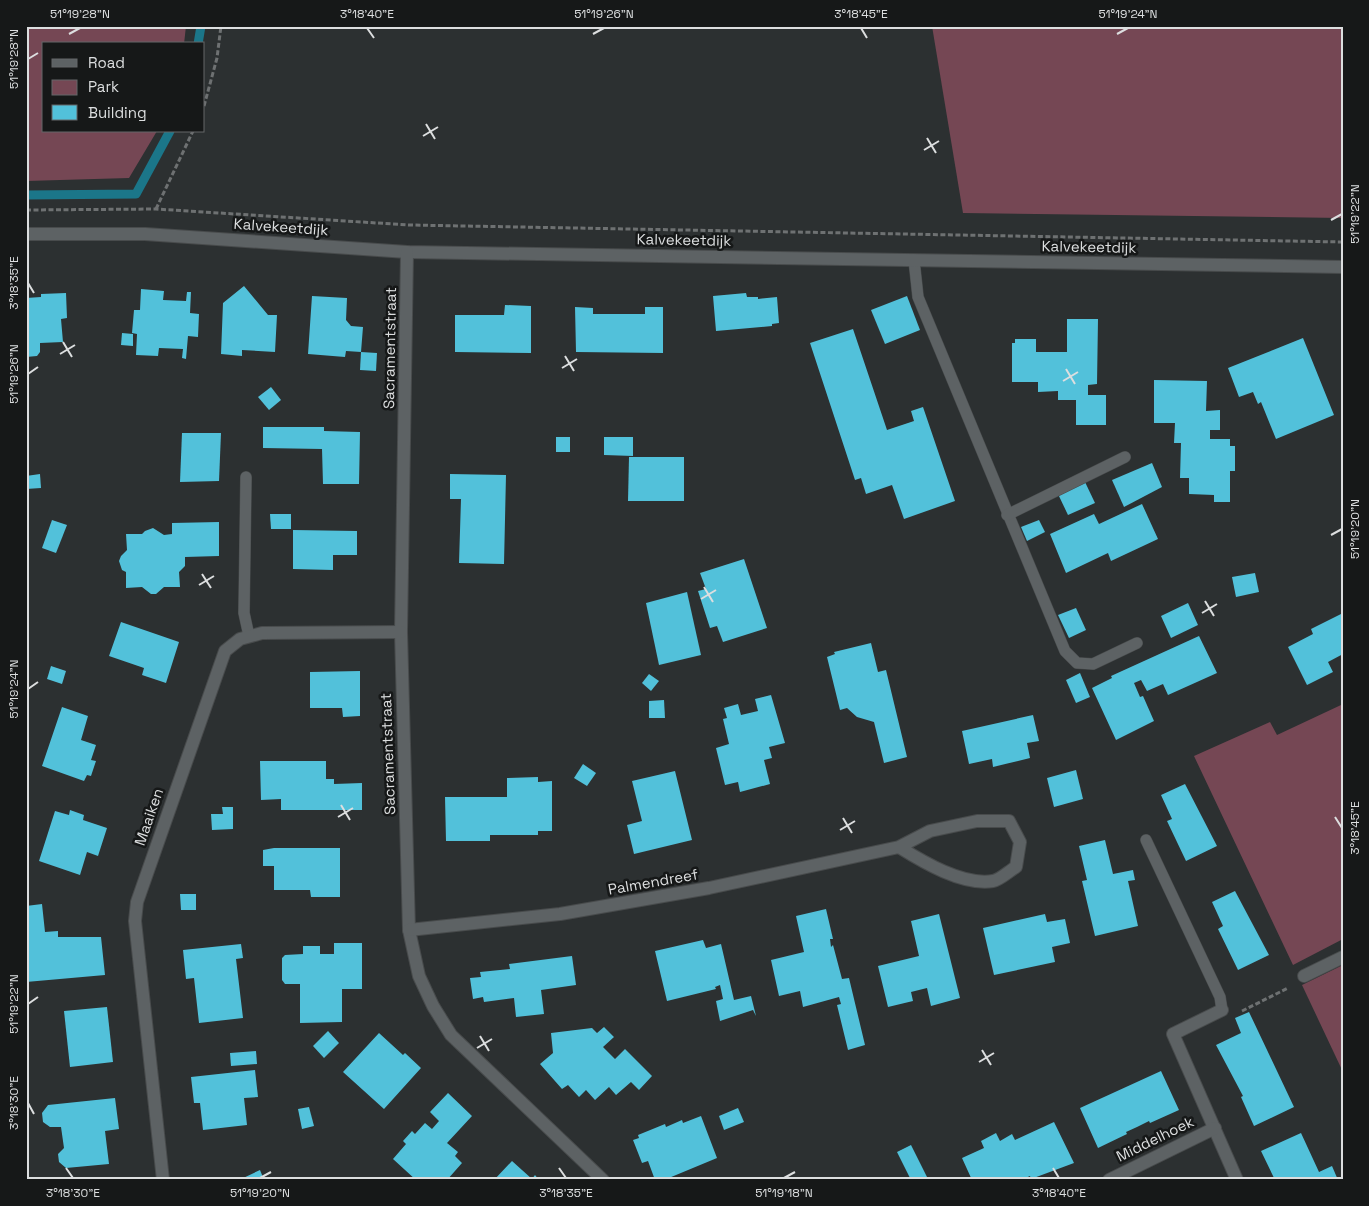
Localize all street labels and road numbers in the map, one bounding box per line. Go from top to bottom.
street label: Kalvekeetdijk [233,214,329,239]
street label: Kalvekeetdijk [636,229,732,250]
street label: Kalvekeetdijk [1041,236,1137,257]
street label: Sacramentstraat [379,287,400,409]
street label: Sacramentstraat [376,693,399,815]
street label: Maaiken [130,786,167,848]
street label: Palmendreef [606,864,700,899]
street label: Middelhoek [1113,1112,1197,1165]

